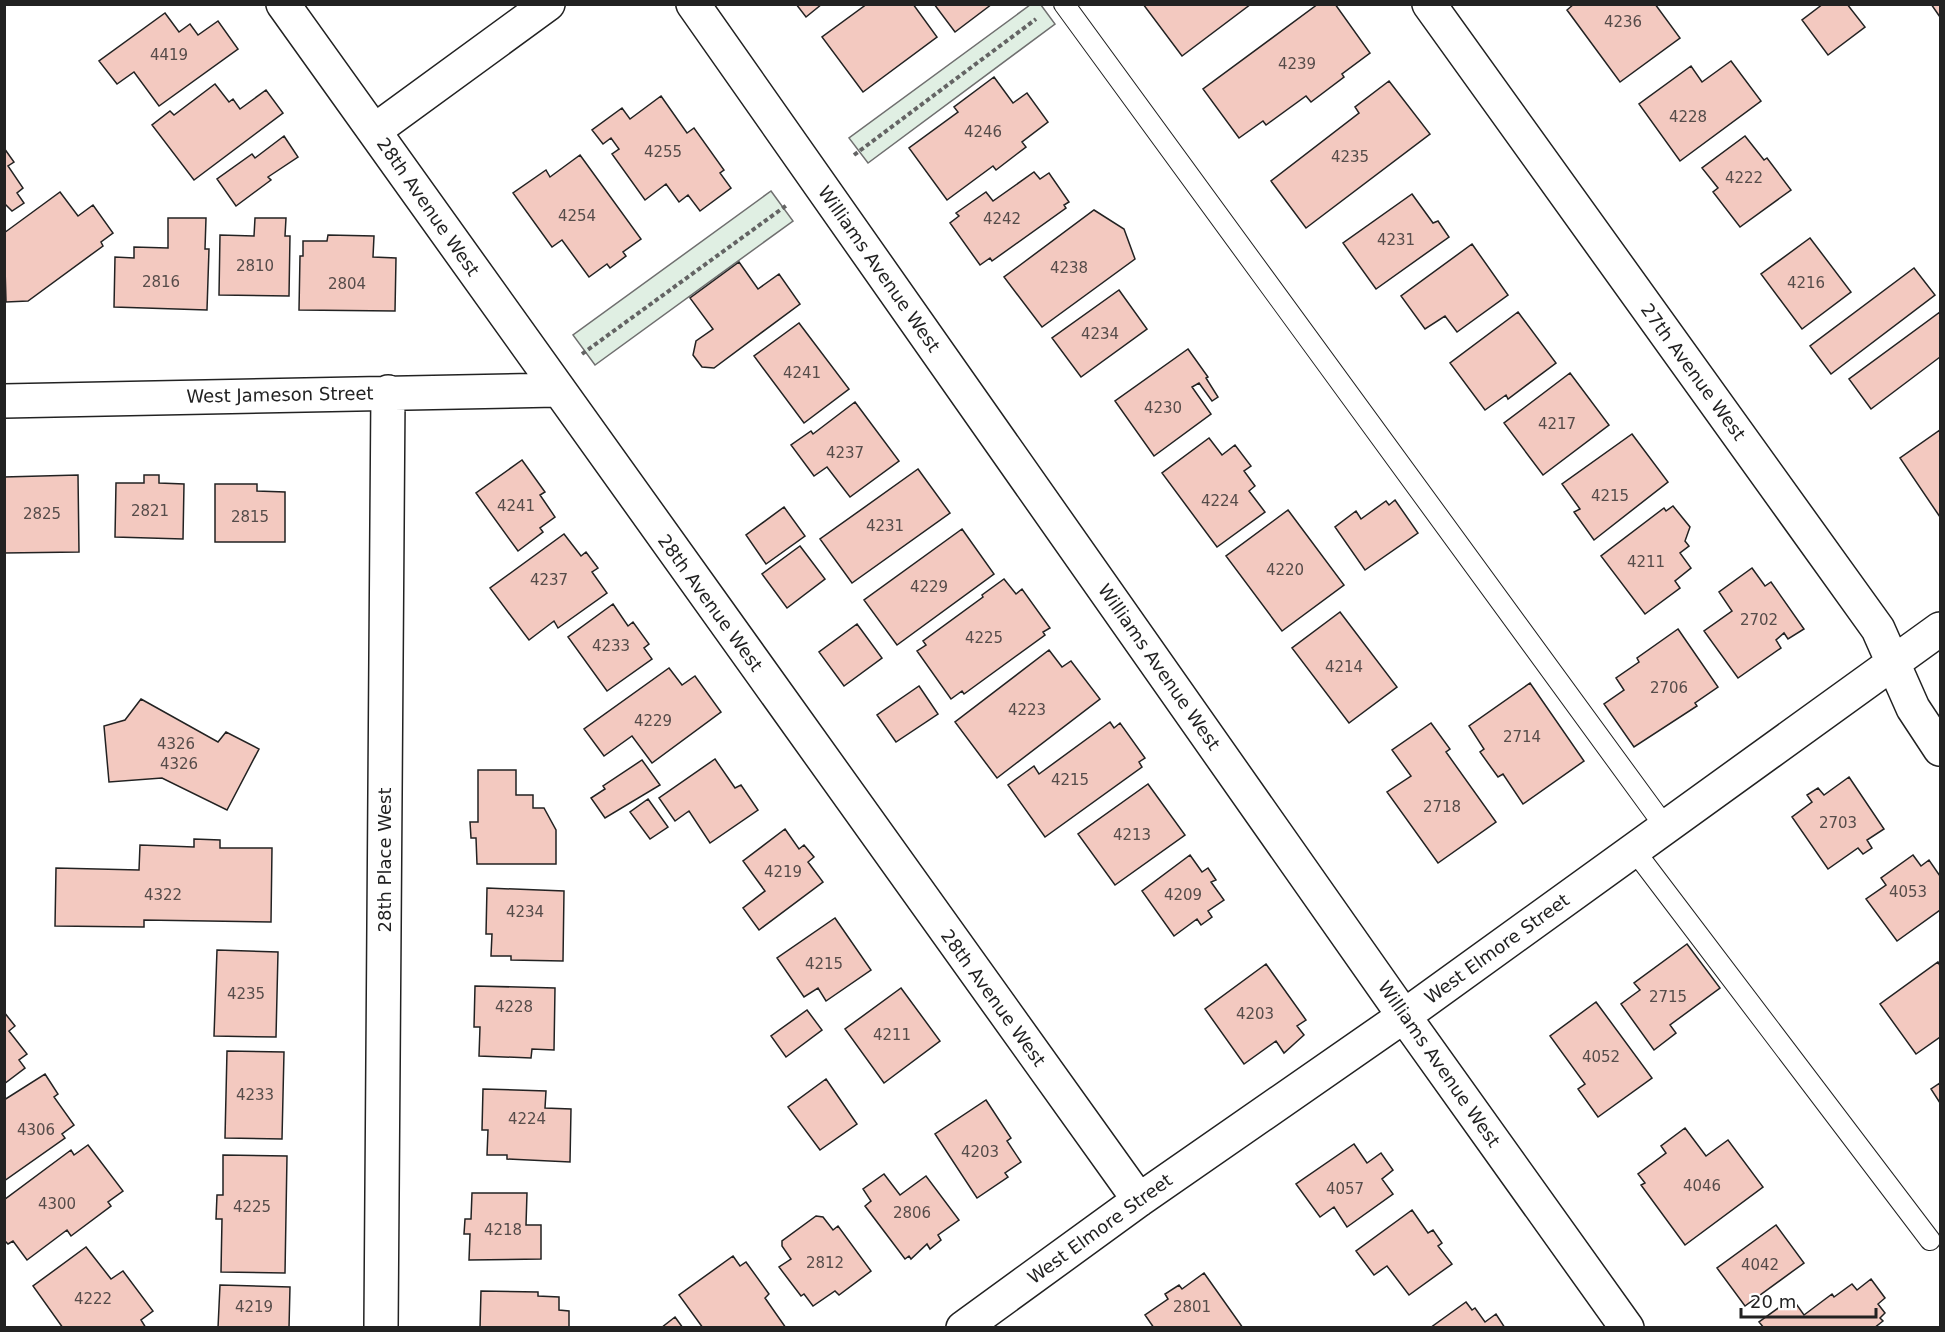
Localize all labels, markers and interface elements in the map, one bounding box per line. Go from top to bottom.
house number: 4236 [1604,13,1642,31]
house number: 4419 [150,46,188,64]
house number: 4239 [1278,55,1316,73]
house number: 4228 [1669,108,1707,126]
house number: 4246 [964,123,1002,141]
street label: 28th Avenue West [373,134,484,280]
house number: 4255 [644,143,682,161]
house number: 4235 [1331,148,1369,166]
house number: 4222 [1725,169,1763,187]
street label: Williams Avenue West [814,182,945,356]
house number: 4254 [558,207,596,225]
house number: 4242 [983,210,1021,228]
house number: 4231 [1377,231,1415,249]
house number: 2810 [236,257,274,275]
house number: 4238 [1050,259,1088,277]
house number: 2816 [142,273,180,291]
house number: 4216 [1787,274,1825,292]
house number: 2804 [328,275,366,293]
street label: 27th Avenue West [1637,299,1750,444]
house number: 4234 [1081,325,1119,343]
house number: 4241 [783,364,821,382]
street label: West Jameson Street [186,382,374,407]
house number: 4230 [1144,399,1182,417]
house number: 4217 [1538,415,1576,433]
house number: 4237 [826,444,864,462]
house number: 4215 [1591,487,1629,505]
house number: 4224 [1201,492,1239,510]
house number: 4241 [497,497,535,515]
house number: 2821 [131,502,169,520]
house number: 2825 [23,505,61,523]
house number: 2815 [231,508,269,526]
house number: 4231 [866,517,904,535]
street label: 28th Avenue West [654,530,767,675]
house number: 4211 [1627,553,1665,571]
house number: 4220 [1266,561,1304,579]
house number: 4237 [530,571,568,589]
house number: 4229 [910,578,948,596]
street label: Williams Avenue West [1094,580,1225,754]
house number: 2702 [1740,611,1778,629]
house number: 4225 [965,629,1003,647]
house number: 4233 [592,637,630,655]
house number: 4214 [1325,658,1363,676]
house number: 2706 [1650,679,1688,697]
house number: 4223 [1008,701,1046,719]
house number: 4229 [634,712,672,730]
house number: 2714 [1503,728,1541,746]
house number: 4326 [157,735,195,753]
house number: 4326 [160,755,198,773]
house number: 4215 [1051,771,1089,789]
street label: 28th Place West [374,788,395,932]
house number: 2718 [1423,798,1461,816]
house number: 2703 [1819,814,1857,832]
house number: 4213 [1113,826,1151,844]
house number: 4219 [764,863,802,881]
house number: 4053 [1889,883,1927,901]
house number: 4322 [144,886,182,904]
house number: 4209 [1164,886,1202,904]
street label: West Elmore Street [1420,889,1573,1008]
house number: 4234 [506,903,544,921]
street label: 28th Avenue West [937,925,1050,1070]
house number: 4215 [805,955,843,973]
street label: Williams Avenue West [1374,977,1505,1151]
house number: 4235 [227,985,265,1003]
house number: 2715 [1649,988,1687,1006]
house number: 4228 [495,998,533,1016]
house number: 4203 [1236,1005,1274,1023]
house number: 4211 [873,1026,911,1044]
house number: 4052 [1582,1048,1620,1066]
house number: 4233 [236,1086,274,1104]
house number: 4224 [508,1110,546,1128]
house number: 4306 [17,1121,55,1139]
house number: 4203 [961,1143,999,1161]
street label: West Elmore Street [1023,1169,1176,1288]
house number: 4046 [1683,1177,1721,1195]
house number: 4057 [1326,1180,1364,1198]
house number: 4300 [38,1195,76,1213]
house number: 4225 [233,1198,271,1216]
house number: 2806 [893,1204,931,1222]
house number: 4218 [484,1221,522,1239]
house number: 2812 [806,1254,844,1272]
house number: 4042 [1741,1256,1779,1274]
scale bar [1741,1281,1876,1319]
house number: 4222 [74,1290,112,1308]
text: 20 m [1750,1291,1796,1312]
house number: 4219 [235,1298,273,1316]
house number: 2801 [1173,1298,1211,1316]

